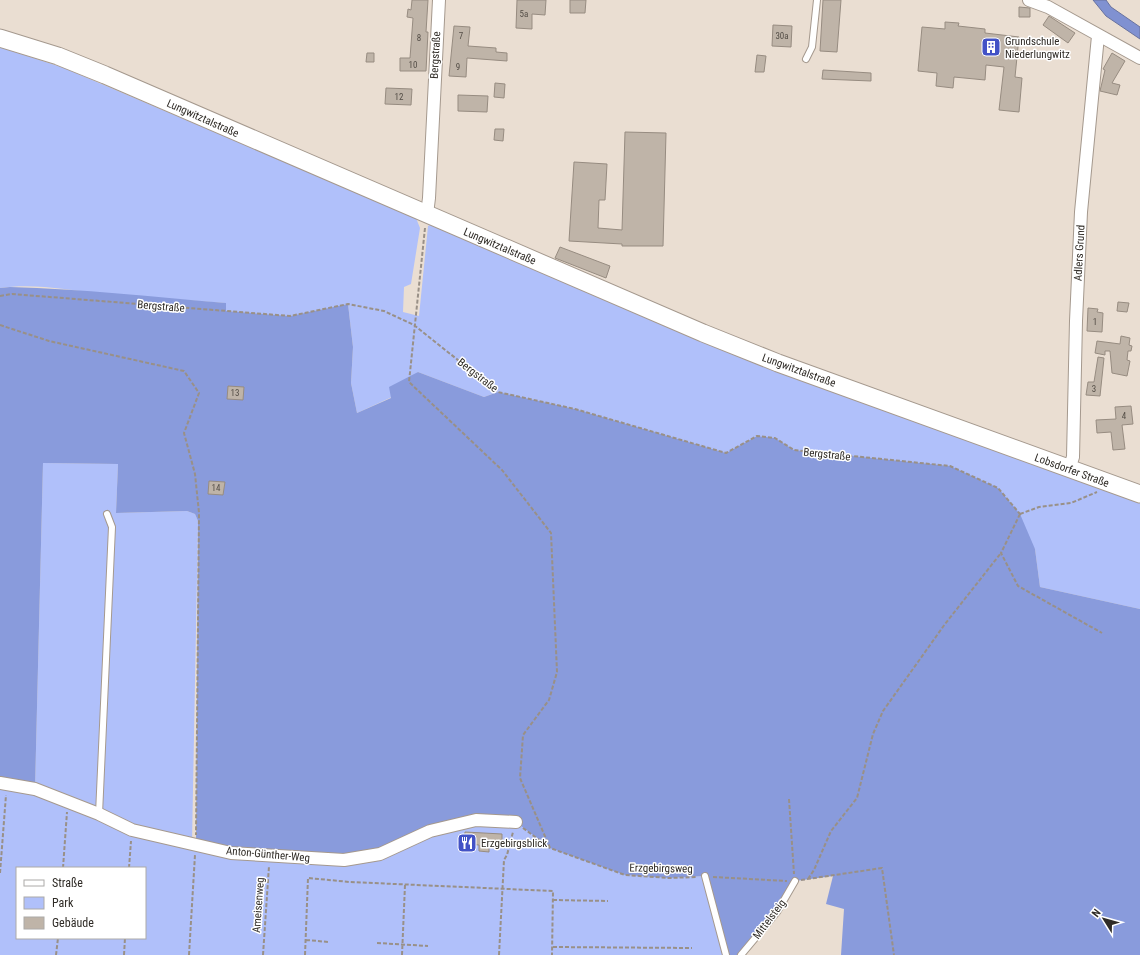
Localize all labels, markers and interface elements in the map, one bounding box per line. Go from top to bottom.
house number: 5a [520,9,528,19]
street label: Bergstraße [428,31,443,79]
house number: 7 [459,31,464,41]
house number: 30a [775,31,789,41]
house number: 8 [417,33,421,43]
place label: Grundschule Niederlungwitz [1005,35,1070,61]
building icon: Grundschule Niederlungwitz [980,36,1002,58]
house number: 10 [409,60,417,70]
house number: 9 [456,62,460,72]
house number: 12 [395,92,404,102]
street label: Lungwitztalstraße [165,97,241,140]
street label: Lungwitztalstraße [462,225,538,268]
street label: Adlers Grund [1072,225,1087,281]
street label: Bergstraße [137,298,185,315]
house number: 1 [1093,317,1097,327]
street label: Lungwitztalstraße [760,351,837,390]
street label: Bergstraße [455,356,500,395]
house number: 3 [1092,384,1096,394]
house number: 13 [231,388,239,398]
house number: 4 [1122,411,1127,421]
street label: Bergstraße [803,446,851,463]
street label: Lobsdorfer Straße [1033,451,1111,490]
house number: 14 [212,483,221,493]
restaurant icon: Erzgebirgsblick [456,832,478,854]
place label: Erzgebirgsblick [481,837,547,850]
street label: Anton-Günther-Weg [225,844,310,865]
street label: Erzgebirgsweg [629,861,693,876]
legend [16,867,146,939]
text: Straße [52,876,83,890]
street label: Ameisenweg [250,877,267,933]
text: Park [52,896,74,910]
street label: Mittelsteig [750,897,789,942]
north arrow [1084,899,1124,939]
text: N [1089,906,1104,920]
text: Gebäude [52,916,94,930]

